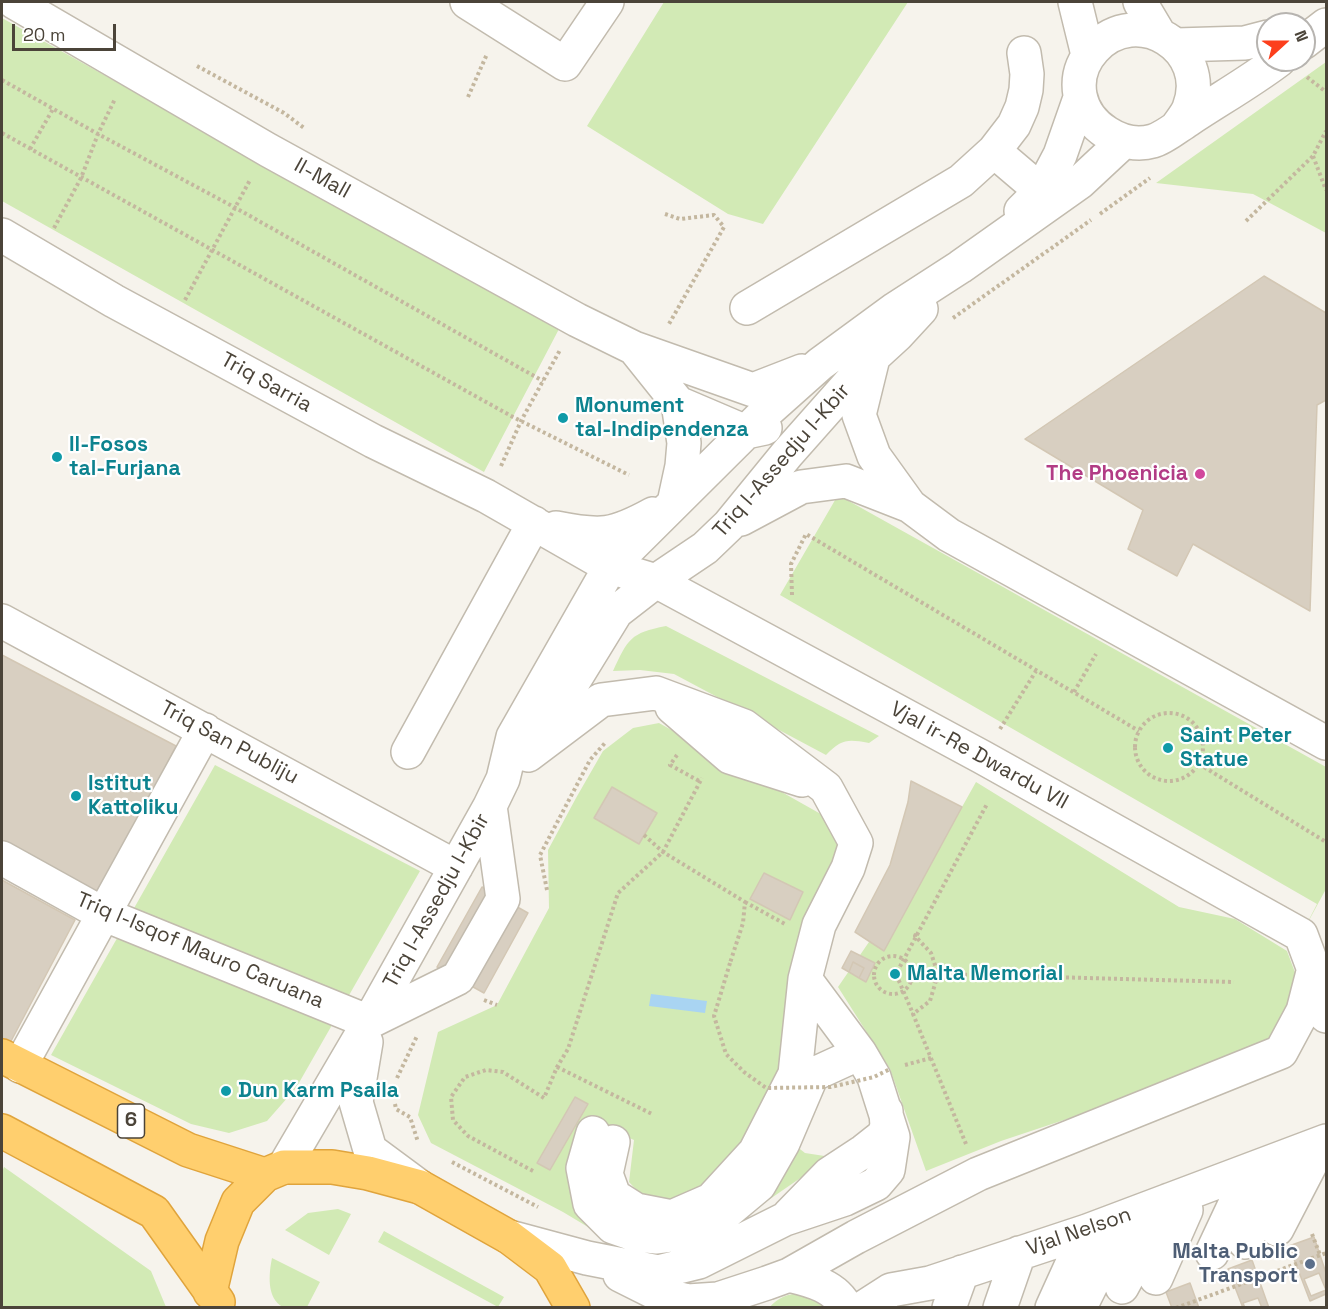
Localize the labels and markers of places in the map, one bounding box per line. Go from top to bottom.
place label: Monument tal-Indipendenza [575,393,749,443]
marker: Monument tal-Indipendenza [556,411,570,425]
place label: Il-Fosos tal-Furjana [69,432,181,482]
marker: Il-Fosos tal-Furjana [50,450,64,464]
place label: The Phoenicia [1046,461,1188,487]
marker: The Phoenicia [1193,467,1207,481]
place label: Saint Peter Statue [1180,723,1292,773]
marker: Saint Peter Statue [1161,741,1175,755]
place label: Istitut Kattoliku [88,771,179,821]
marker: Istitut Kattoliku [69,789,83,803]
place label: Malta Memorial [907,961,1063,987]
marker: Malta Memorial [888,967,902,981]
place label: Dun Karm Psaila [238,1078,399,1104]
marker: Dun Karm Psaila [219,1084,233,1098]
place label: Malta Public Transport [1172,1239,1298,1289]
marker: Malta Public Transport [1303,1257,1317,1271]

